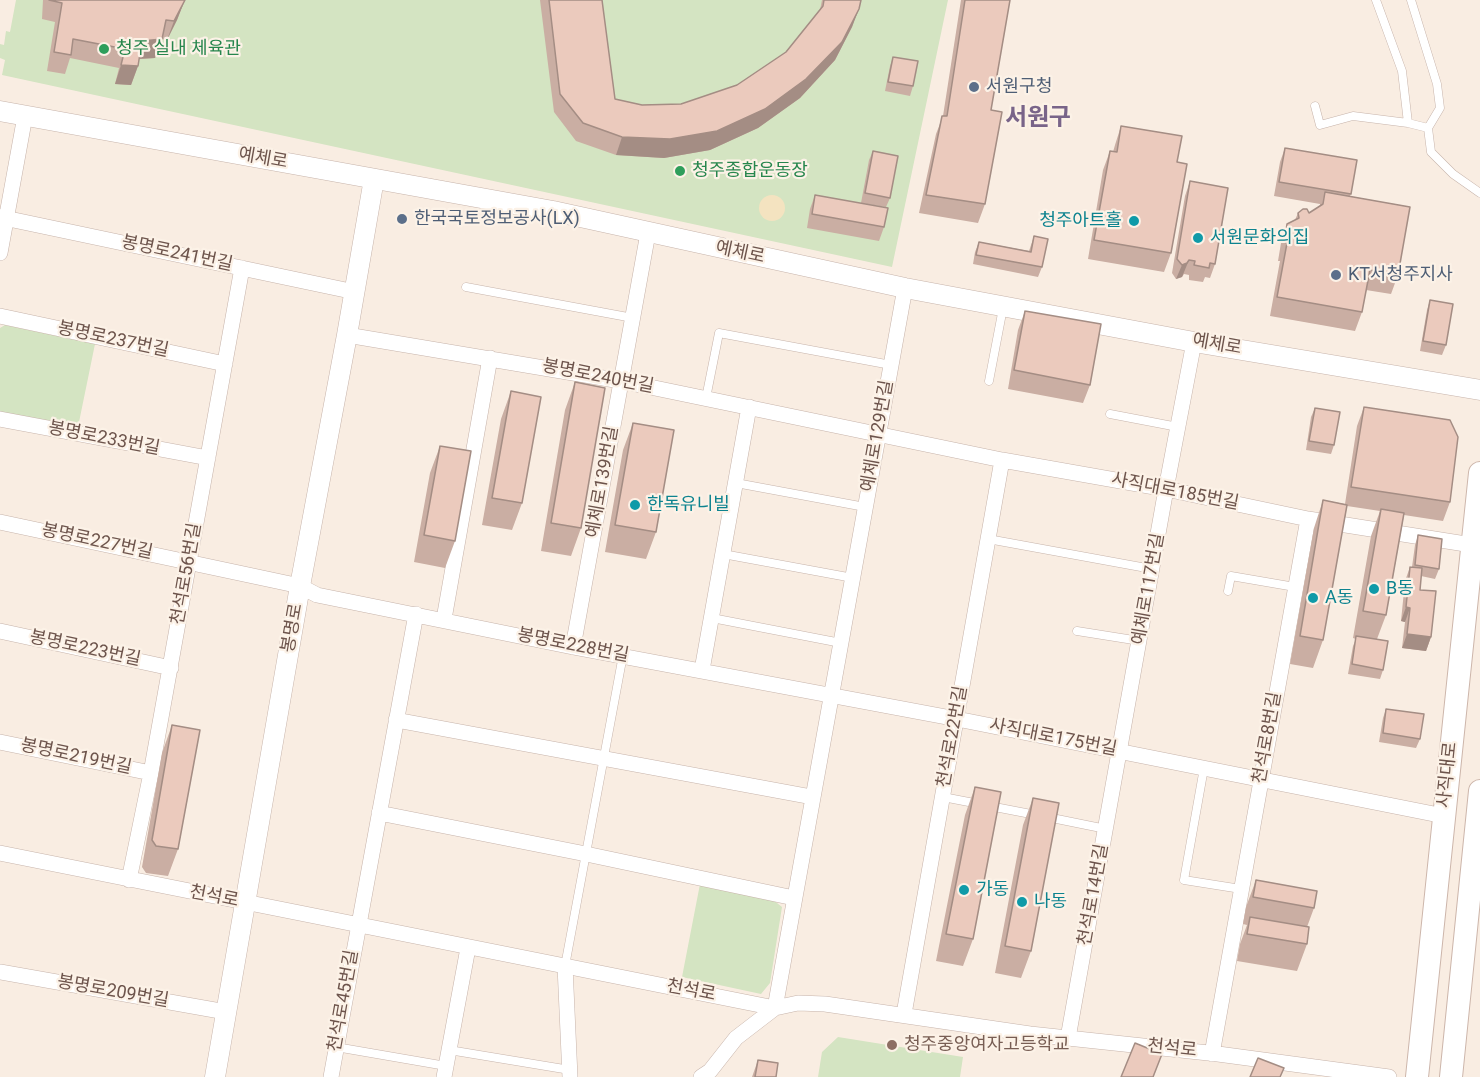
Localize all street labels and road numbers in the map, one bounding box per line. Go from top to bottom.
street label: 예체로 [237,144,289,174]
street label: 봉명로241번길 [119,232,235,276]
street label: 예체로 [713,237,767,269]
street label: 봉명로237번길 [55,318,171,362]
street label: 예체로 [1191,330,1243,360]
street label: 봉명로240번길 [540,356,656,398]
street label: 예체로129번길 [858,378,898,494]
street label: 봉명로233번길 [46,418,162,460]
street label: 예체로139번길 [583,424,623,540]
street label: 사직대로185번길 [1109,469,1241,515]
street label: 봉명로227번길 [39,520,155,564]
street label: 천석로56번길 [167,521,207,627]
street label: 예체로117번길 [1129,531,1169,647]
street label: 봉명로 [278,602,308,654]
street label: 봉명로228번길 [515,625,631,667]
street label: 봉명로223번길 [27,627,143,671]
street label: 천석로22번길 [933,684,973,790]
street label: 천석로8번길 [1249,690,1287,786]
street label: 사직대로175번길 [987,715,1119,761]
street label: 봉명로219번길 [18,735,134,779]
street label: 사직대로 [1434,741,1462,809]
street label: 천석로14번길 [1074,842,1114,948]
street label: 천석로 [188,882,240,912]
street label: 천석로45번길 [324,948,364,1054]
street label: 봉명로209번길 [55,972,171,1012]
street label: 천석로 [665,976,717,1006]
street label: 천석로 [1146,1036,1198,1062]

